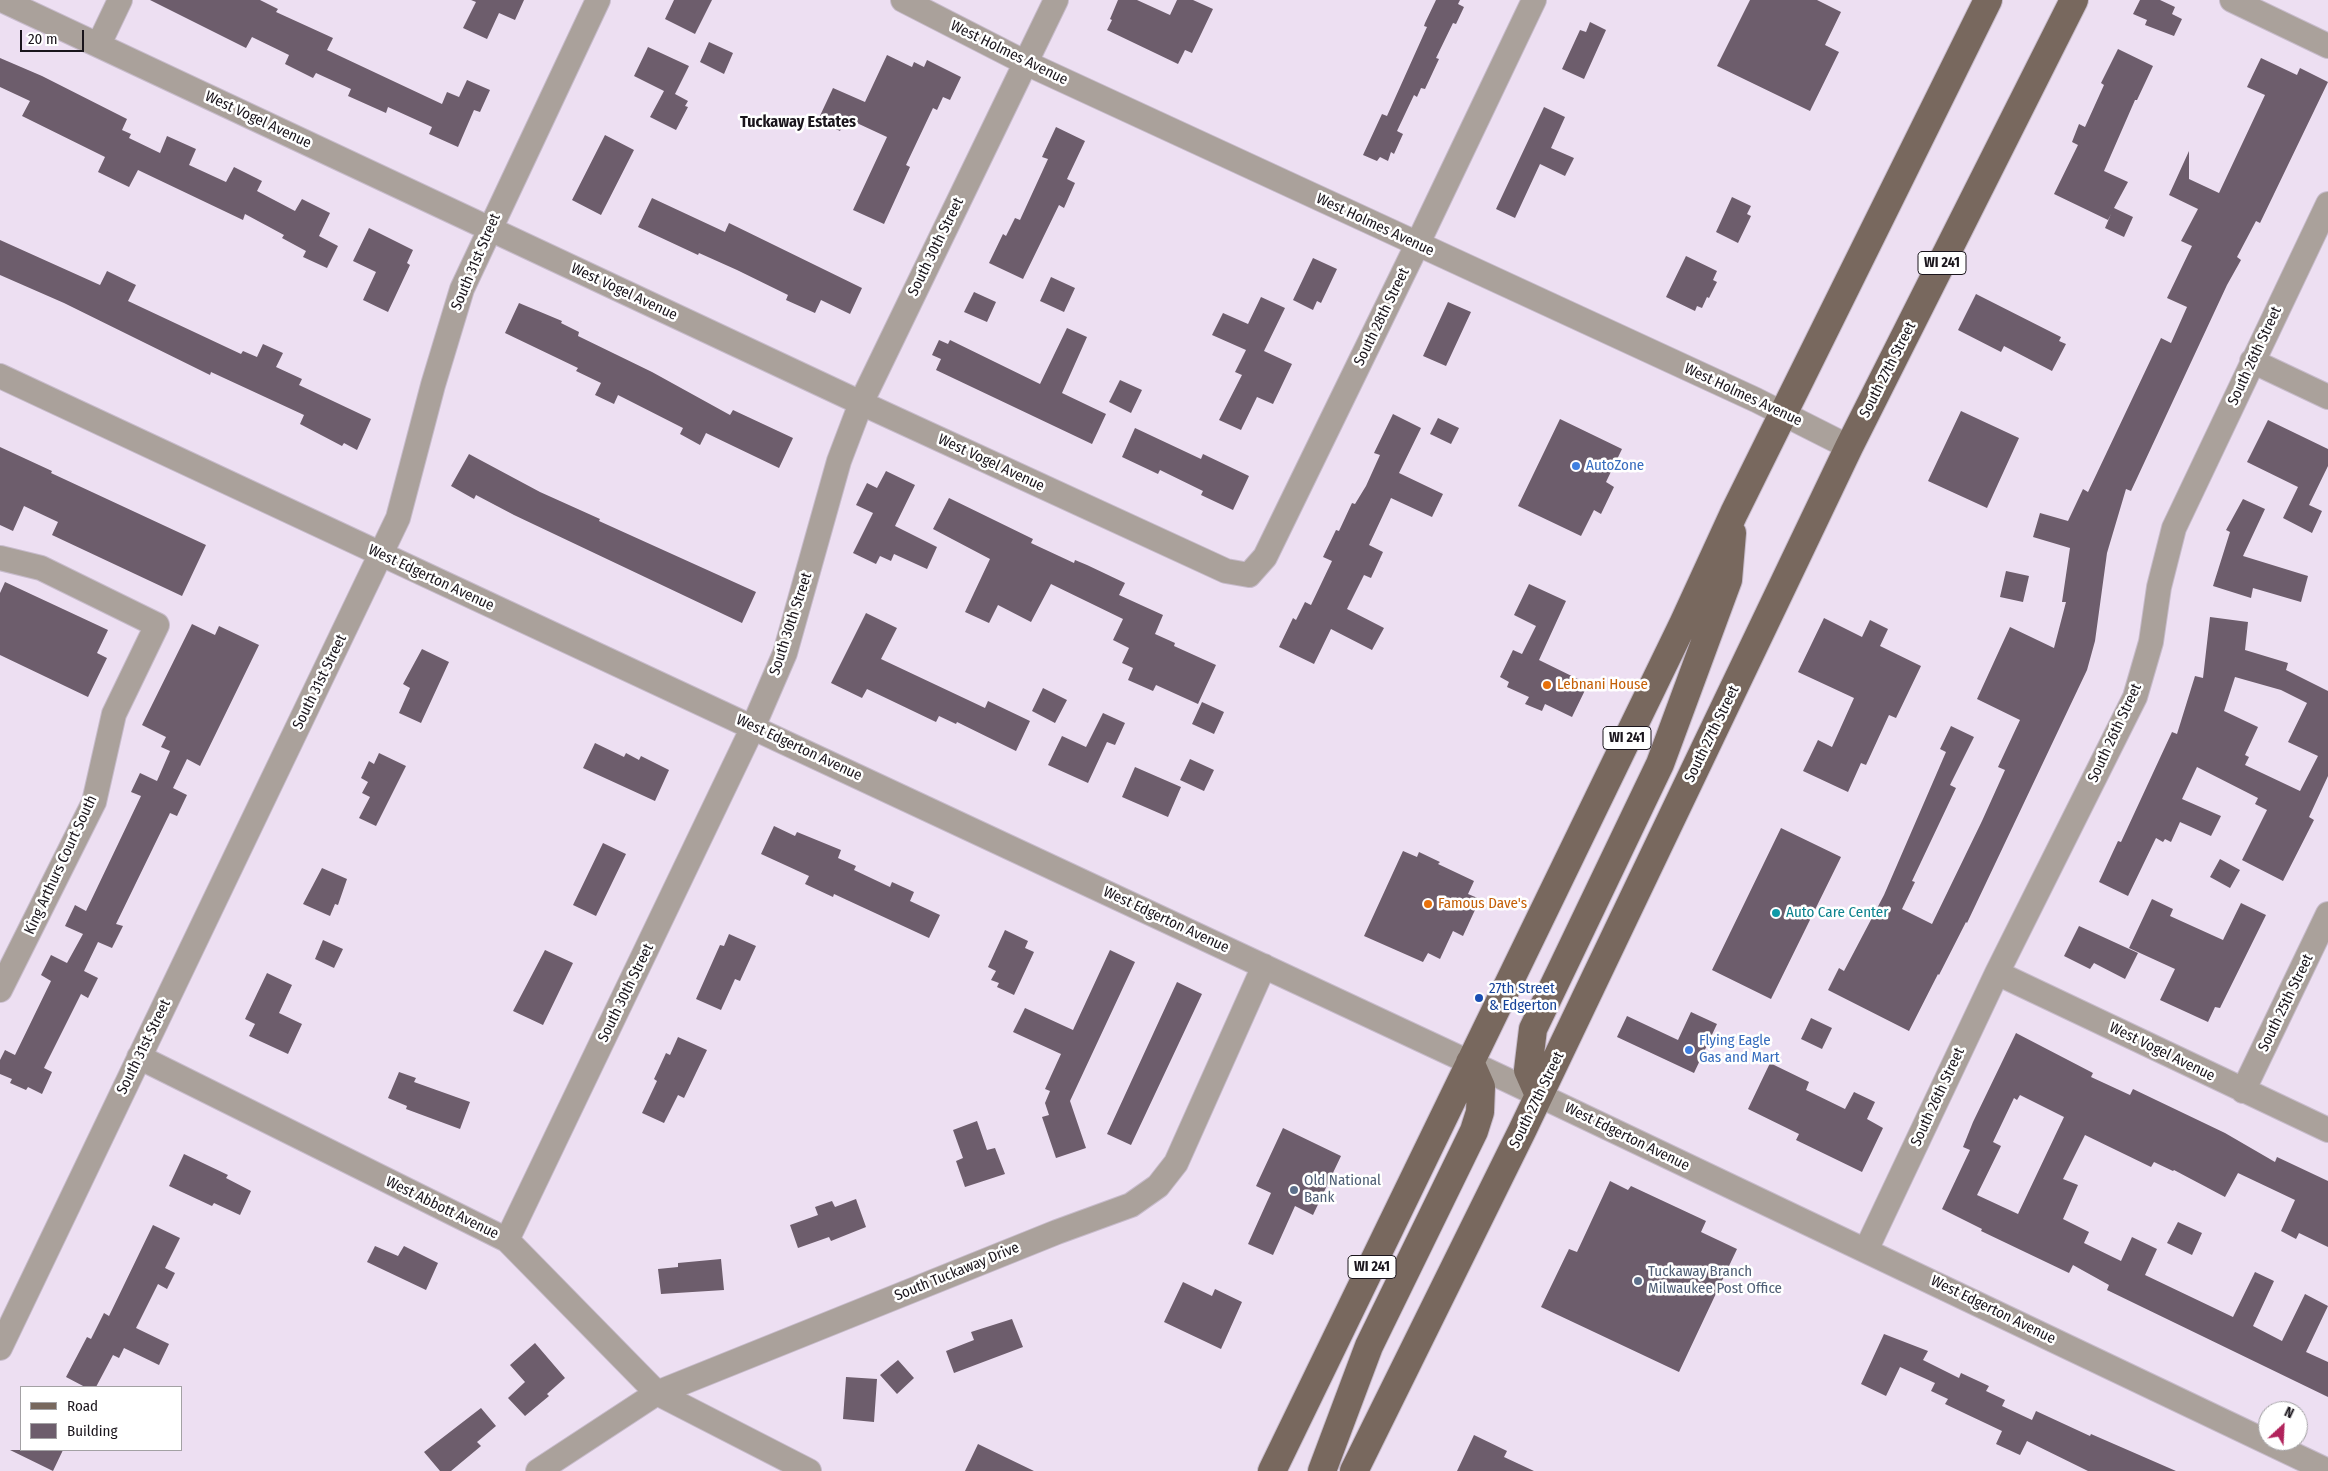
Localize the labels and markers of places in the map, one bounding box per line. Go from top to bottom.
place label: AutoZone [1586,457,1644,475]
marker: AutoZone [1570,460,1582,472]
place label: Lebnani House [1557,676,1648,694]
marker: Lebnani House [1541,679,1553,691]
place label: Famous Dave's [1438,895,1527,913]
marker: Famous Dave's [1422,898,1434,910]
place label: Auto Care Center [1786,904,1888,922]
marker: Auto Care Center [1770,907,1782,919]
place label: 27th Street & Edgerton [1489,980,1557,1015]
marker: 27th Street & Edgerton [1473,992,1485,1004]
place label: Flying Eagle Gas and Mart [1699,1032,1780,1067]
marker: Flying Eagle Gas and Mart [1683,1044,1695,1056]
place label: Old National Bank [1304,1172,1381,1207]
marker: Old National Bank [1288,1184,1300,1196]
place label: Tuckaway Branch Milwaukee Post Office [1648,1263,1782,1298]
marker: Tuckaway Branch Milwaukee Post Office [1632,1275,1644,1287]

